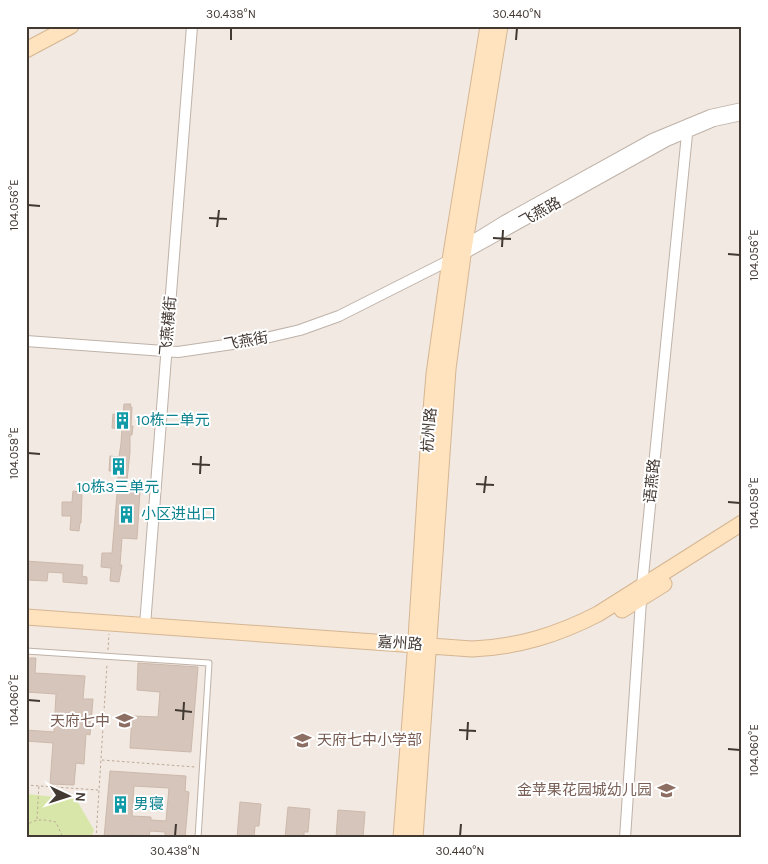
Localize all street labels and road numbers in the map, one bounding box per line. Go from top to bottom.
street label: 飞燕路 [516,193,564,231]
street label: 飞燕横街 [156,295,180,357]
street label: 飞燕街 [222,328,270,354]
street label: 杭州路 [418,407,440,453]
street label: 语燕路 [641,458,663,504]
street label: 嘉州路 [377,632,423,654]

